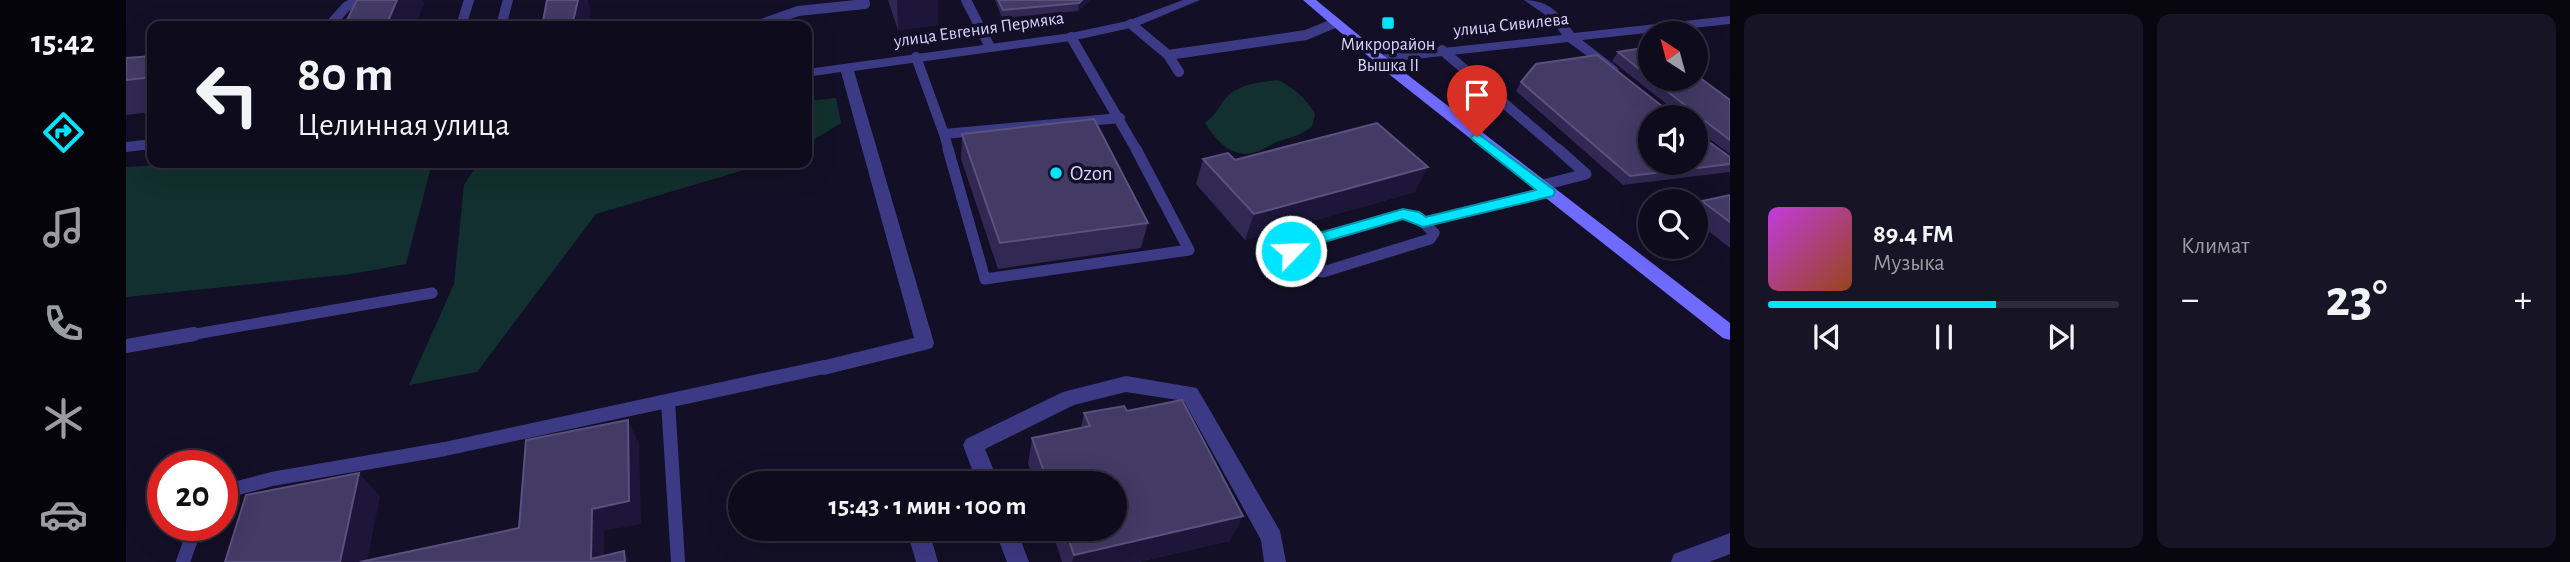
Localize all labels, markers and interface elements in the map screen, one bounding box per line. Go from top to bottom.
street label: улица Евгения Пермяка [892,9,1065,51]
street label: улица Сивилева [1451,10,1570,40]
marker: Микрорайон Вышка II [1380,15,1396,31]
north arrow [1638,21,1708,91]
map controls [1638,21,1708,259]
text: 15:42 [31,26,95,58]
place label: Микрорайон Вышка II [1341,36,1435,75]
icon: left [182,49,273,140]
text: 80 m [297,51,394,100]
pin [1447,65,1507,137]
icon: arrive [1458,76,1496,114]
button: sound [1638,105,1708,175]
icon: directions [39,108,88,157]
text: Целинная улица [297,109,510,141]
place label: Ozon [1070,163,1113,184]
marker: Ozon [1048,165,1064,181]
button: search [1638,189,1708,259]
icon: music [39,203,88,252]
position arrow [1254,214,1328,288]
text: 89.4 FM [1873,221,1954,247]
text: Климат [2181,235,2250,258]
text: Музыка [1873,252,1945,275]
text: 23° [2325,273,2388,325]
text: − [2181,281,2199,319]
text: + [2514,281,2532,319]
icon: phone [39,299,88,348]
icon: previous [1808,318,1846,356]
icon: pause [1925,318,1963,356]
icon: next [2042,318,2080,356]
icon: climate [39,394,88,443]
speed limit sign: 20 [147,450,238,541]
icon: car [39,490,88,539]
text: 15:43 · 1 мин · 100 m [829,493,1026,519]

